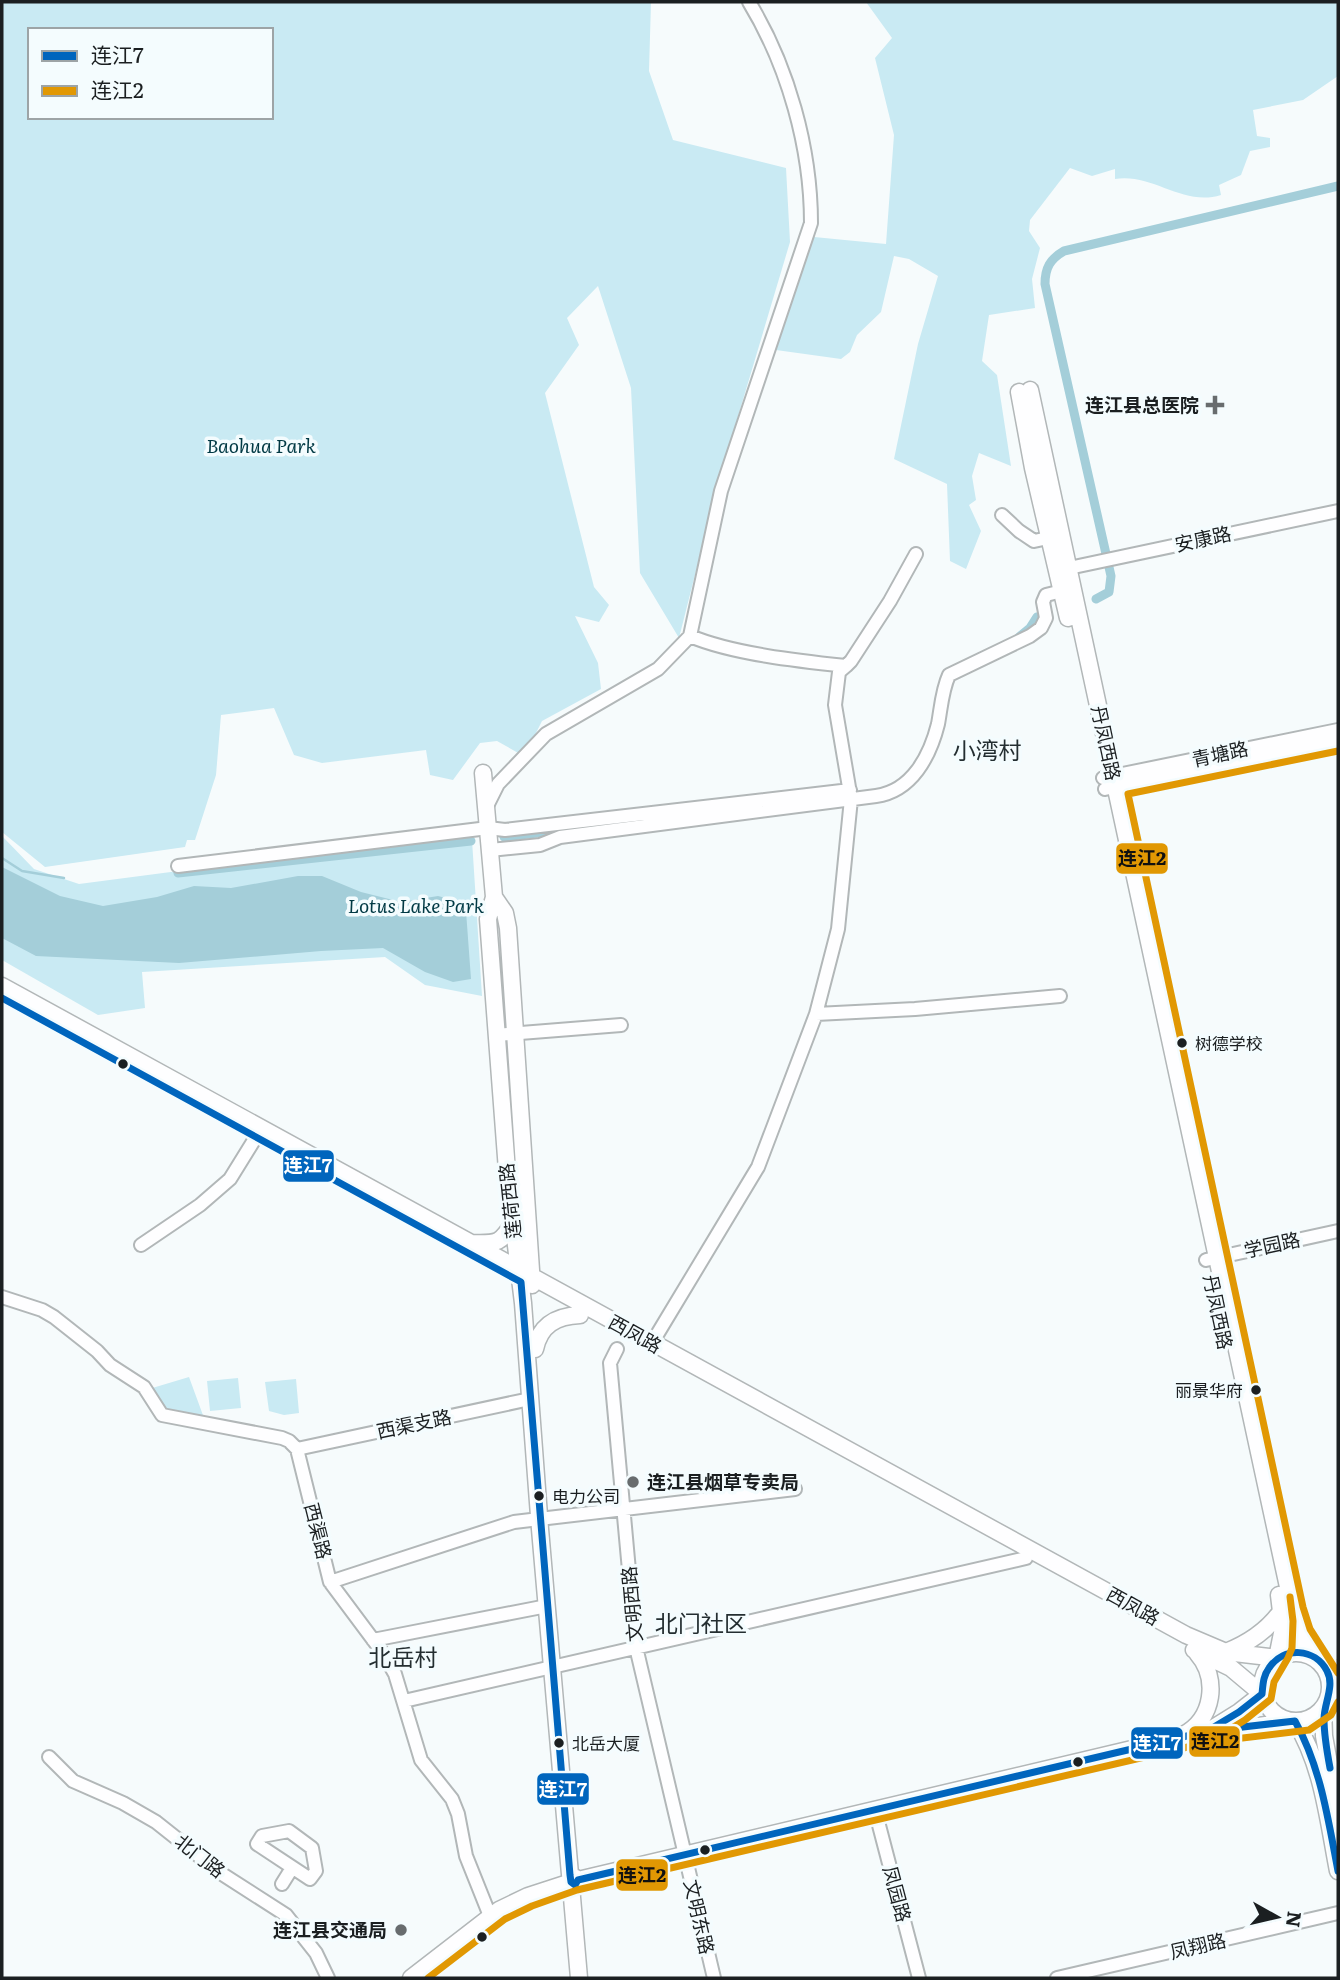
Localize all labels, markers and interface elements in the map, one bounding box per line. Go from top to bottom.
legend [28,28,273,119]
text: 连江7 [91,38,144,69]
text: 连江2 [91,73,144,104]
place label: 连江县总医院 [1085,390,1199,418]
marker: 连江县总医院 [1205,395,1225,415]
park label: Baohua Park [206,431,316,459]
street label: 安康路 [1172,518,1234,558]
street label: 丹凤西路 [1085,703,1129,783]
district label: 小湾村 [953,732,1022,766]
street label: 青塘路 [1189,733,1251,773]
line badge: 连江2 [1115,842,1169,875]
text: 连江2 [1118,843,1166,871]
park label: Lotus Lake Park [348,891,485,919]
place label: 树德学校 [1195,1030,1263,1055]
marker: 树德学校 [1175,1036,1189,1050]
unlabelled marker [116,1057,130,1071]
line badge: 连江7 [282,1149,335,1183]
text: 连江7 [284,1150,333,1178]
street label: 莲荷西路 [491,1162,527,1240]
street label: 学园路 [1241,1224,1303,1264]
street label: 丹凤西路 [1197,1272,1241,1352]
street label: 西凤路 [604,1307,667,1359]
place label: 丽景华府 [1175,1377,1243,1402]
marker: 丽景华府 [1249,1383,1263,1397]
street label: 西渠支路 [374,1401,454,1445]
place label: 连江县烟草专卖局 [647,1467,799,1495]
marker: 连江县烟草专卖局 [625,1474,641,1490]
place label: 电力公司 [552,1483,620,1508]
marker: 电力公司 [532,1489,546,1503]
street label: 西渠路 [298,1500,339,1562]
street label: 文明西路 [614,1565,648,1643]
street label: 西凤路 [1102,1579,1165,1631]
district label: 北门社区 [655,1605,747,1639]
district label: 北岳村 [369,1639,438,1673]
line badge: 连江2 [1188,1725,1241,1758]
line badge: 连江7 [1130,1726,1184,1760]
text: 连江2 [1191,1726,1239,1754]
text: 连江7 [1133,1728,1182,1756]
place label: 北岳大厦 [572,1730,640,1755]
marker: 北岳大厦 [552,1736,566,1750]
unlabelled marker [1071,1755,1085,1769]
line badge: 连江7 [536,1772,590,1806]
text: 连江7 [539,1774,588,1802]
street label: 北门路 [170,1827,232,1884]
unlabelled marker [698,1843,712,1857]
line badge: 连江2 [615,1858,669,1892]
text: 连江2 [618,1860,666,1888]
street label: 凤园路 [877,1863,919,1925]
street label: 文明东路 [678,1877,722,1957]
north arrow [1242,1882,1312,1952]
text: N [1280,1910,1310,1929]
place label: 连江县交通局 [273,1915,387,1943]
marker: 连江县交通局 [393,1922,409,1938]
street label: 凤翔路 [1167,1925,1229,1965]
unlabelled marker [475,1930,489,1944]

